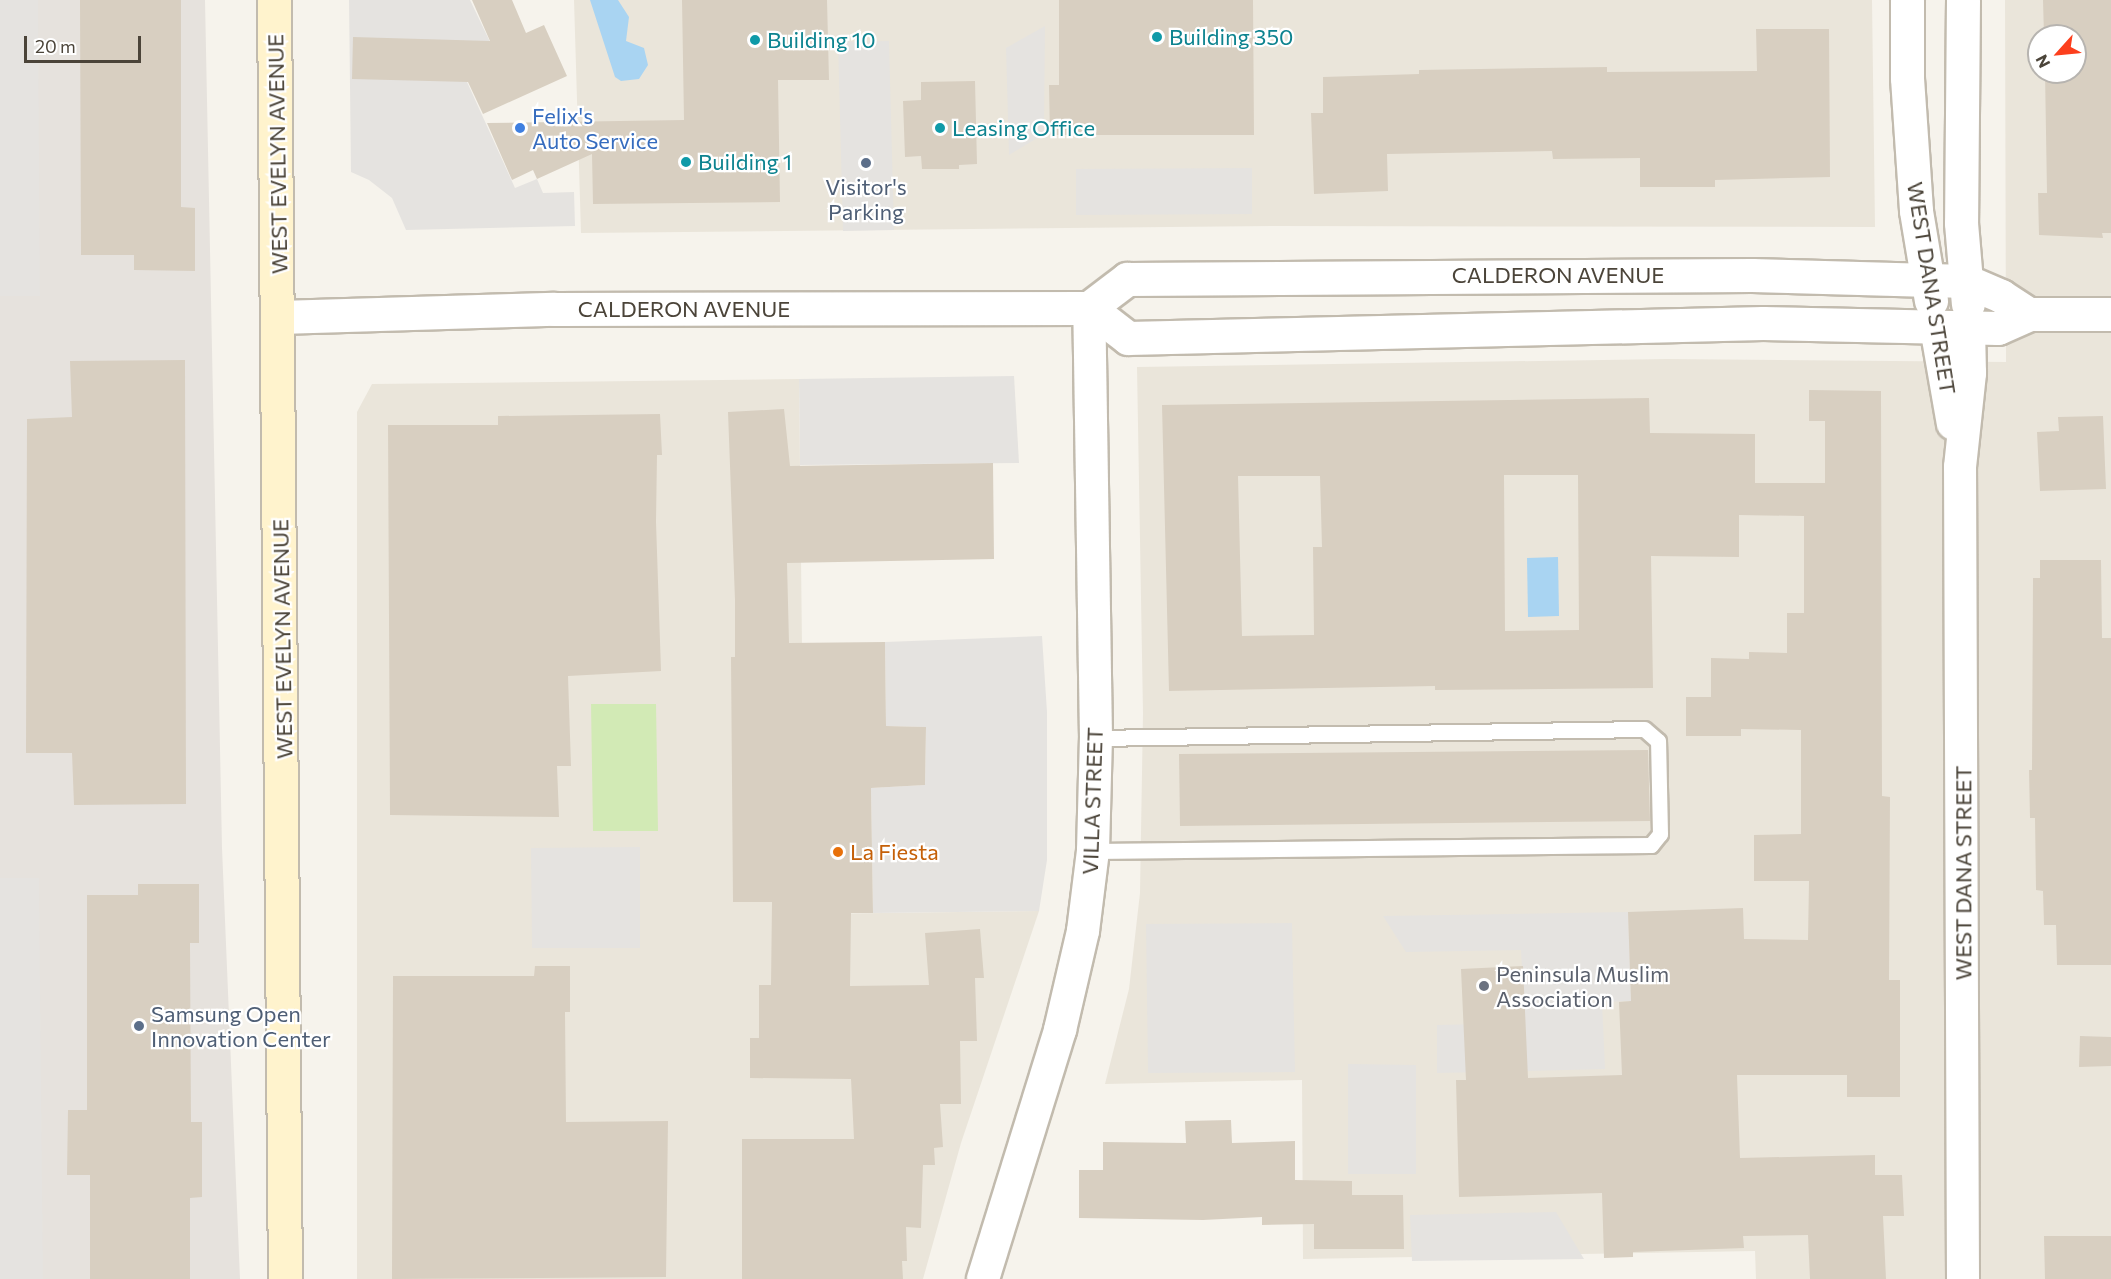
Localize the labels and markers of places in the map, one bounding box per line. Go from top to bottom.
place label: Building 350 [1169,24,1293,50]
place label: Building 10 [767,27,876,53]
marker: Building 350 [1150,30,1164,44]
marker: Building 10 [748,33,762,47]
place label: Felix's Auto Service [532,102,658,154]
place label: Leasing Office [952,115,1095,141]
marker: Felix's Auto Service [513,121,527,135]
marker: Leasing Office [933,121,947,135]
place label: Building 1 [698,149,792,175]
marker: Building 1 [679,155,693,169]
marker: Visitor's Parking [859,156,873,170]
place label: Visitor's Parking [825,173,907,224]
place label: La Fiesta [850,839,939,865]
marker: La Fiesta [831,845,845,859]
place label: Peninsula Muslim Association [1496,960,1669,1011]
marker: Peninsula Muslim Association [1477,979,1491,993]
place label: Samsung Open Innovation Center [151,1000,331,1052]
marker: Samsung Open Innovation Center [132,1019,146,1033]

